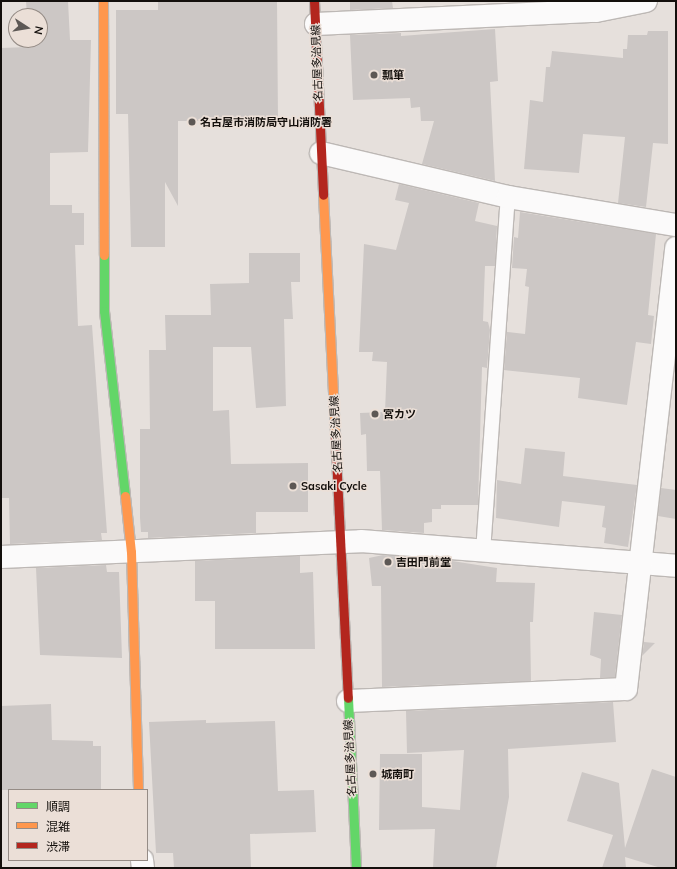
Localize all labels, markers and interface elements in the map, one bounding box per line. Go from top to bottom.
north arrow [8,8,48,48]
street label: 名古屋多治見線 [309,24,325,102]
text: N [31,25,46,36]
place label: 瓢箪 [382,68,404,82]
marker: 瓢箪 [369,70,379,80]
place label: 名古屋市消防局守山消防署 [200,115,332,129]
marker: 名古屋市消防局守山消防署 [187,117,197,127]
street label: 名古屋多治見線 [327,395,345,473]
place label: 宮カツ [383,407,416,421]
marker: 宮カツ [370,409,380,419]
place label: Sasaki Cycle [301,479,367,493]
marker: Sasaki Cycle [288,481,298,491]
place label: 吉田門前堂 [396,555,451,569]
marker: 吉田門前堂 [383,557,393,567]
street label: 名古屋多治見線 [341,719,359,797]
place label: 城南町 [381,767,414,781]
marker: 城南町 [368,769,378,779]
legend [8,789,148,861]
text: 順調 [46,799,70,814]
text: 混雑 [46,819,70,834]
text: 渋滞 [46,839,70,854]

